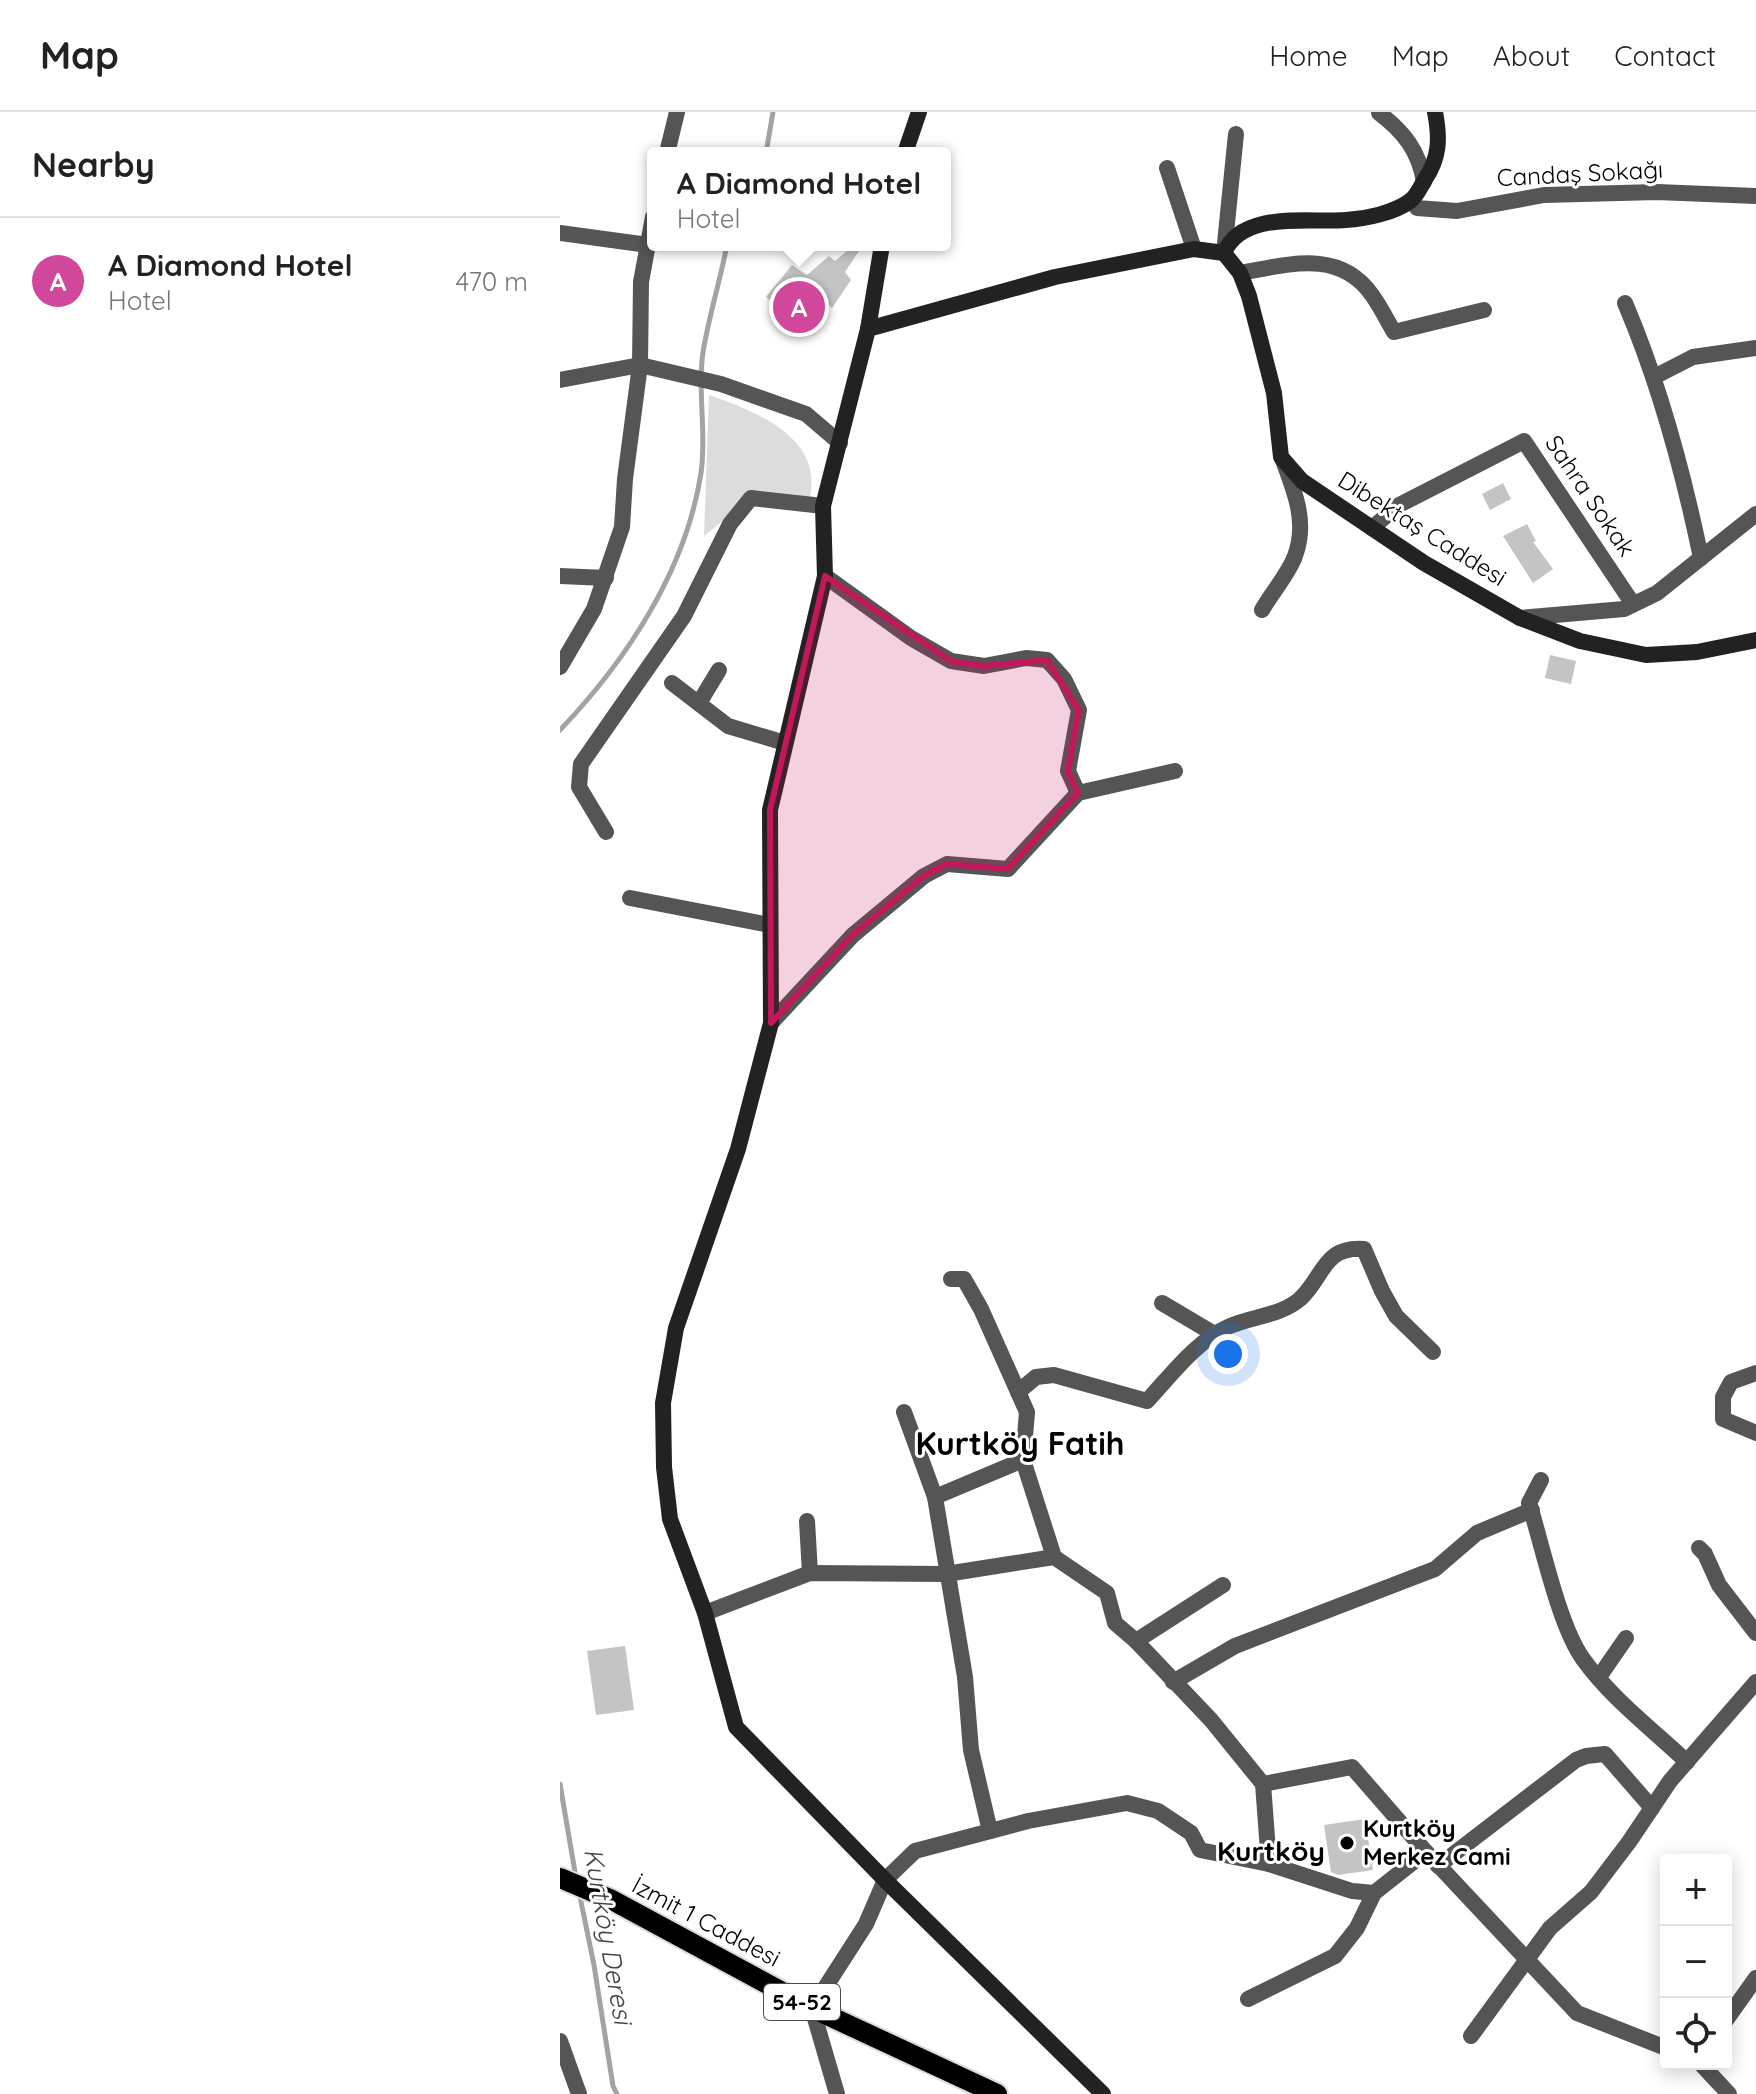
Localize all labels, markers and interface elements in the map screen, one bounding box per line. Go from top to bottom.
text: Map [40,31,119,79]
text: Home [1269,38,1348,73]
text: Map [1392,38,1449,73]
text: About [1493,38,1570,73]
text: Contact [1614,38,1716,73]
text: Nearby [32,143,155,186]
popup [647,147,951,251]
street label: Candaş Sokağı [1496,154,1664,192]
text: A Diamond Hotel [677,164,921,202]
text: Hotel [677,202,740,235]
text: A Diamond Hotel [108,246,353,284]
text: A [50,265,66,298]
text: 470 m [455,265,528,298]
pin: A [773,277,825,337]
text: Hotel [108,284,172,317]
street label: Sahra Sokak [1539,429,1642,562]
street label: Dibektaş Caddesi [1333,464,1512,592]
your location [1208,1334,1248,1374]
district label: Kurtköy Fatih [915,1423,1125,1463]
place label: Kurtköy Merkez Cami [1363,1813,1511,1871]
district label: Kurtköy [1217,1833,1325,1868]
marker: Kurtköy Merkez Cami [1338,1834,1356,1852]
water label: Kurtköy Deresi [577,1845,641,2030]
map controls [1660,1854,1732,2070]
button: + [1660,1854,1732,1926]
street label: İzmit 1 Caddesi [627,1869,786,1973]
button: − [1660,1926,1732,1998]
road number: 54-52 [764,1984,840,2020]
button: locate [1660,1998,1732,2070]

